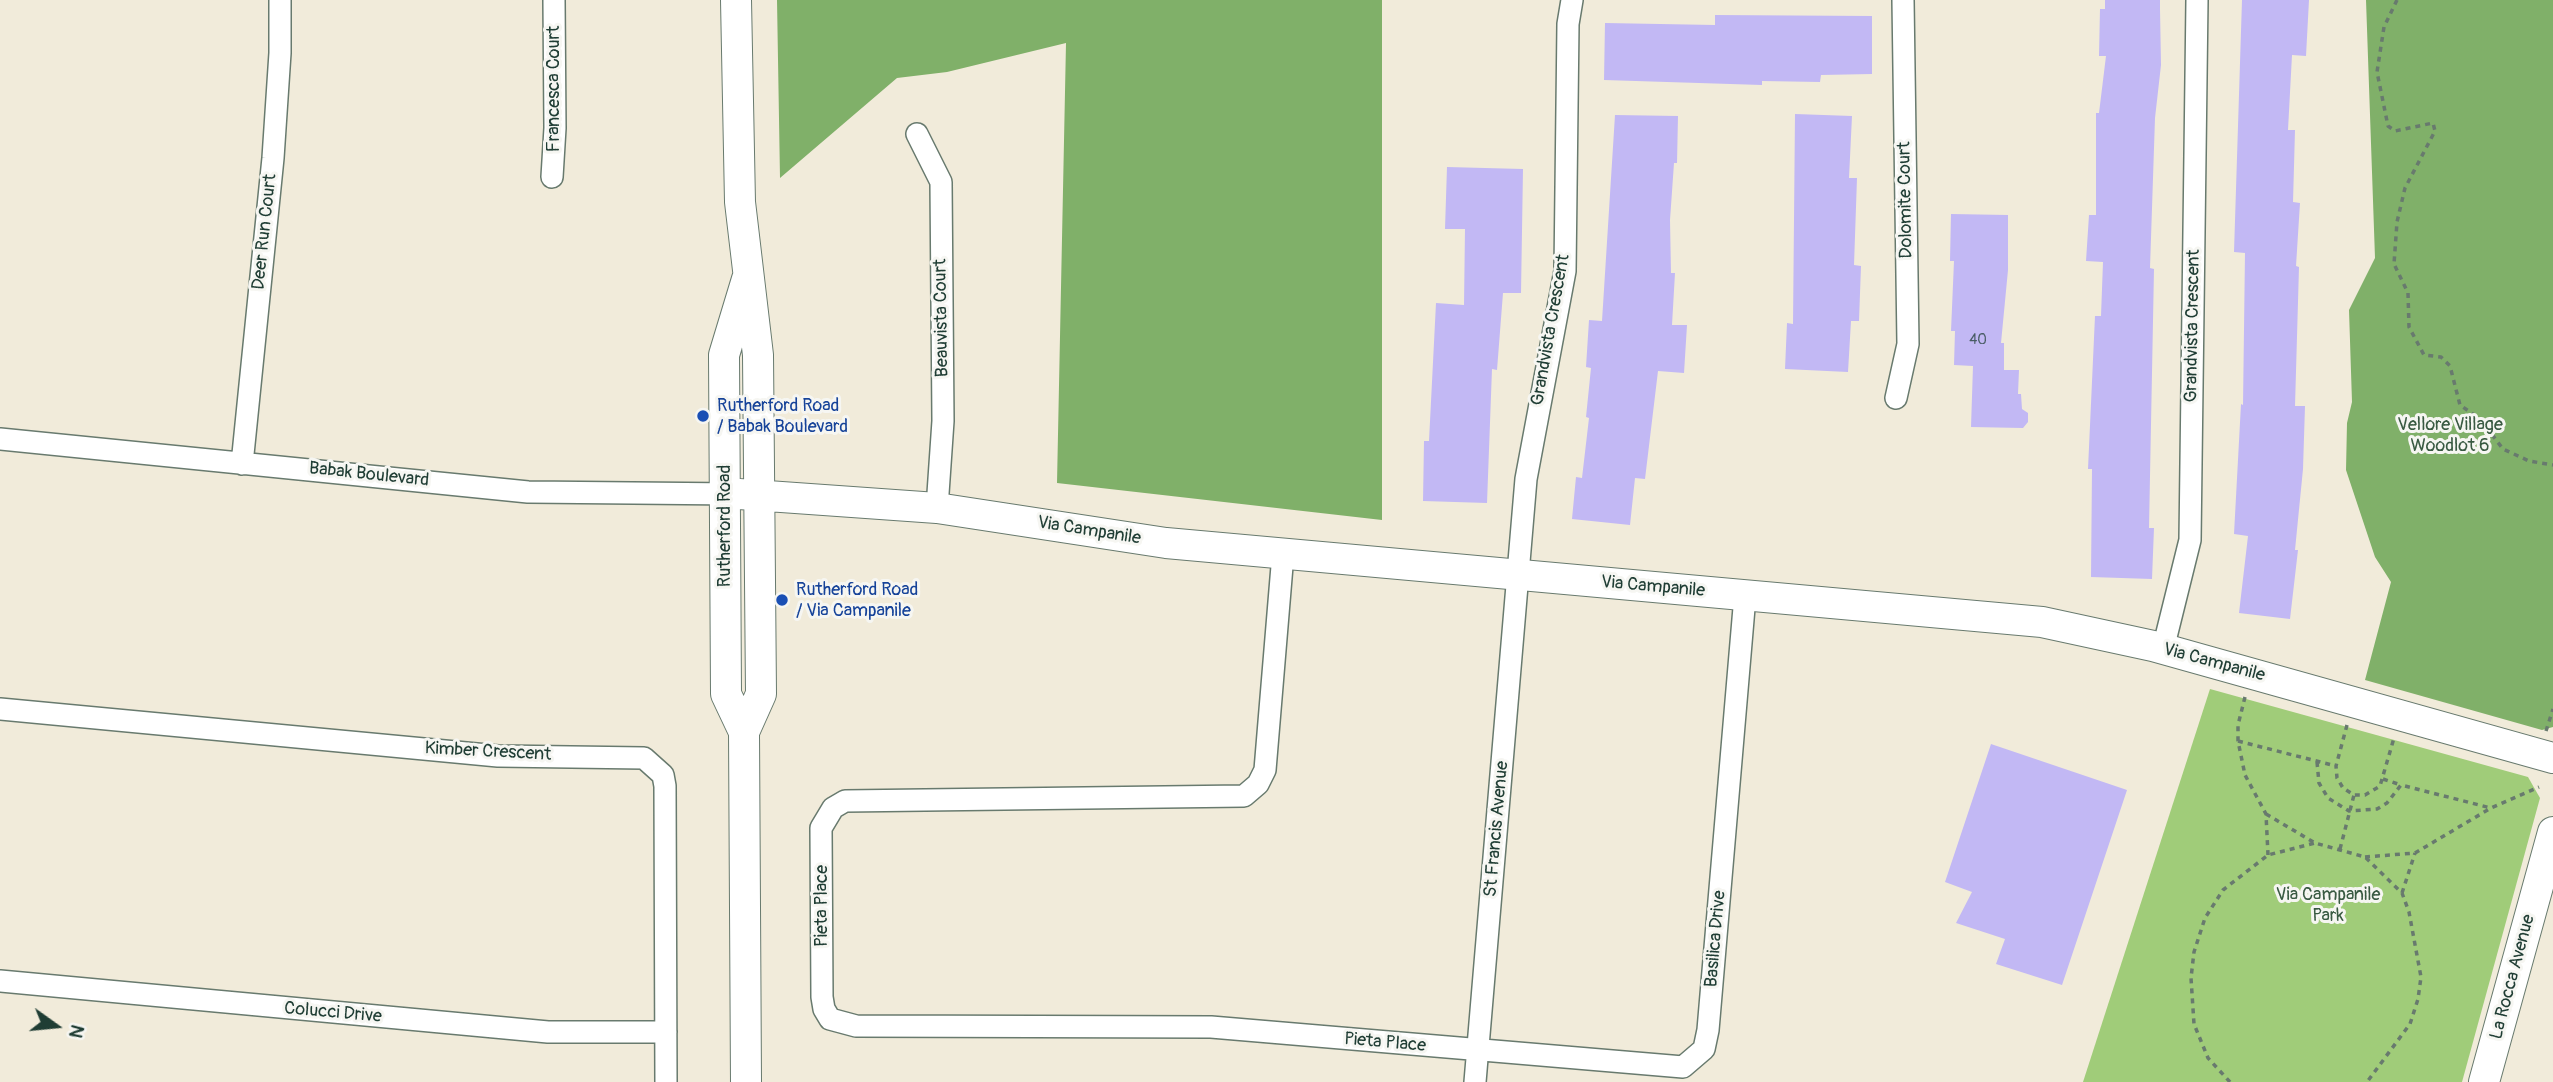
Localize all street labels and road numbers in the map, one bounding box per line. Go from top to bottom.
street label: Francesca Court [543,26,565,152]
street label: Dolomite Court [1894,141,1918,259]
street label: Deer Run Court [248,173,282,291]
street label: Grandvista Crescent [2181,249,2205,403]
street label: Grandvista Crescent [1527,253,1575,407]
street label: Beauvista Court [930,259,954,377]
street label: Babak Boulevard [308,458,430,492]
street label: Rutherford Road [714,465,736,587]
street label: Via Campanile [1036,512,1142,550]
street label: Via Campanile [1600,572,1706,602]
street label: Via Campanile [2161,639,2267,687]
street label: Kimber Crescent [424,738,552,766]
street label: St Francis Avenue [1480,760,1514,898]
street label: Pieta Place [811,865,833,947]
street label: Basilica Drive [1701,890,1731,988]
street label: La Rocca Avenue [2486,912,2540,1042]
street label: Colucci Drive [283,998,383,1028]
street label: Pieta Place [1343,1029,1427,1057]

